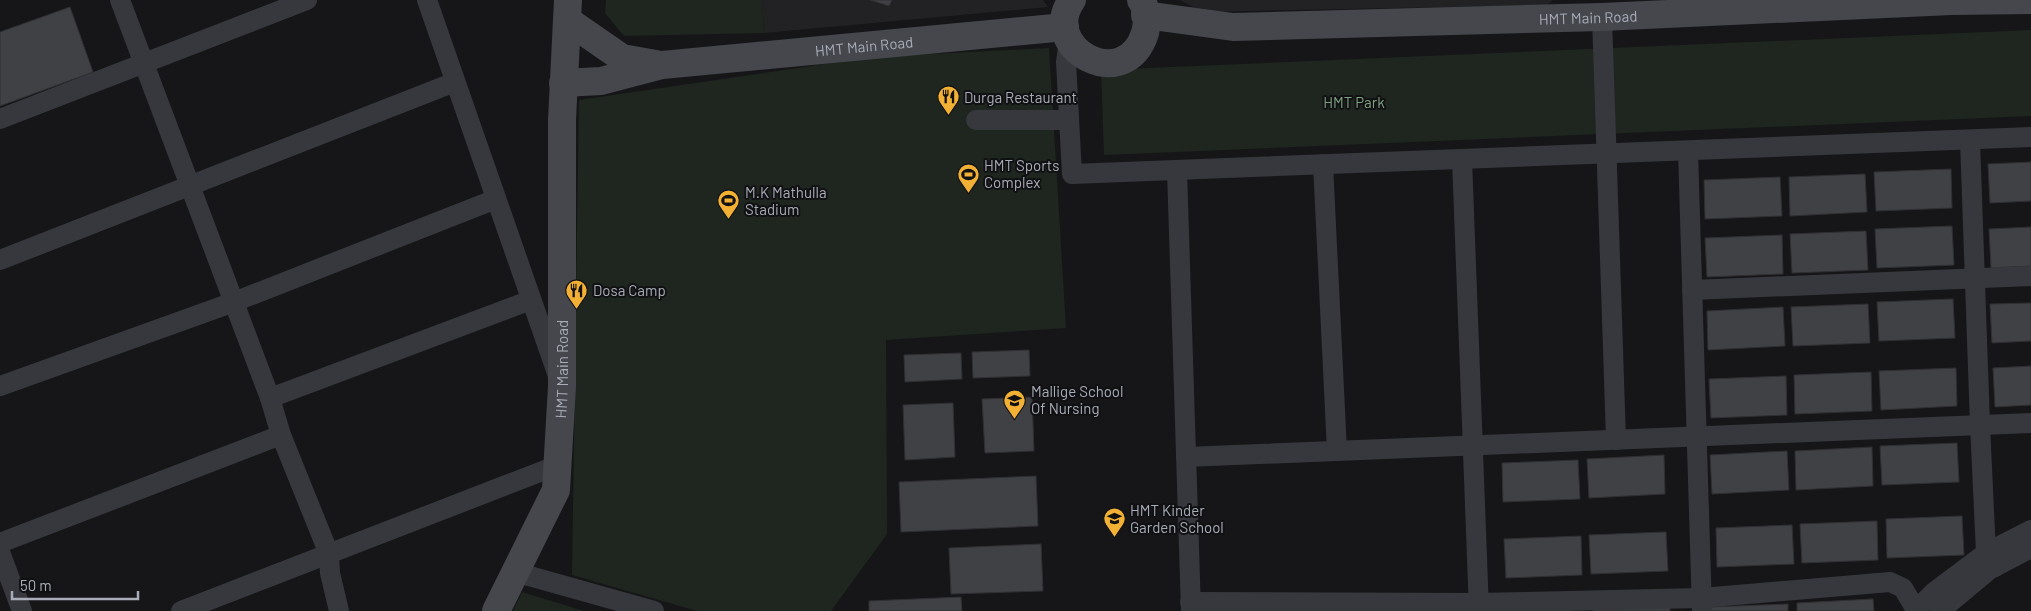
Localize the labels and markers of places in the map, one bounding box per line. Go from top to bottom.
restaurant icon: Durga Restaurant [936,85,960,116]
place label: Durga Restaurant [964,88,1077,106]
place label: HMT Sports Complex [984,156,1060,191]
sports icon: HMT Sports Complex [956,162,980,193]
place label: M.K Mathulla Stadium [745,183,827,218]
sports icon: M.K Mathulla Stadium [717,189,741,220]
restaurant icon: Dosa Camp [565,278,589,309]
place label: Dosa Camp [593,281,666,299]
place label: Mallige School Of Nursing [1031,382,1123,417]
school or university icon: Mallige School Of Nursing [1003,388,1027,419]
place label: HMT Kinder Garden School [1130,501,1224,536]
school or university icon: HMT Kinder Garden School [1102,507,1126,538]

